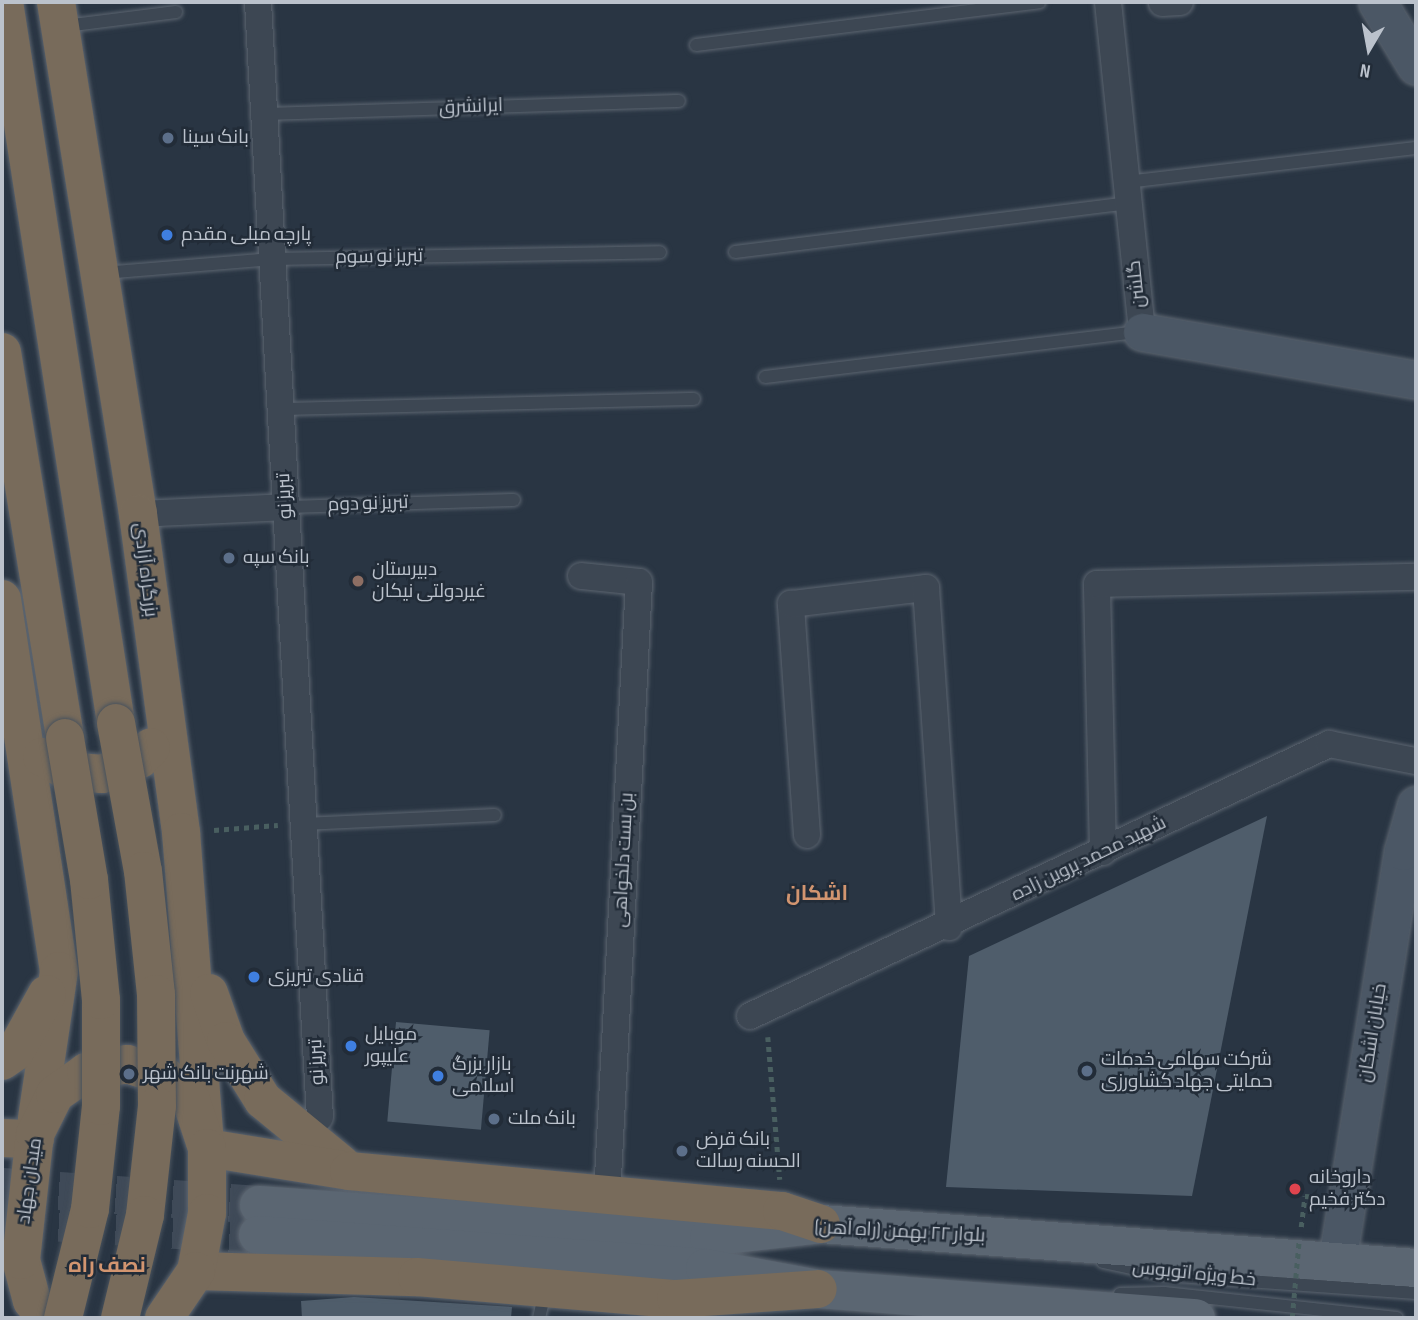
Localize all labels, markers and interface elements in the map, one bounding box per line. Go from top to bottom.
north arrow [1334,14,1404,84]
text: N [1358,58,1372,82]
street label: ایرانشرق [439,94,503,120]
place label: بانک سینا [182,127,249,149]
marker: بانک سینا [160,130,176,146]
place label: پارچه مبلی مقدم [181,224,311,246]
marker: پارچه مبلی مقدم [159,227,175,243]
street label: تبریز نو سوم [335,245,423,269]
street label: گلشن [1123,259,1151,309]
street label: تبریز نو [272,472,298,520]
street label: تبریز نو دوم [327,491,409,517]
street label: بزرگراه آزادی [128,521,162,619]
place label: بانک سپه [243,547,310,569]
marker: بانک سپه [221,550,237,566]
place label: دبیرستان غیردولتی نیکان [372,559,486,603]
marker: دبیرستان غیردولتی نیکان [350,573,366,589]
street label: بن بست دلخواهی [609,792,639,928]
street label: شهید محمد پروین زاده [1008,812,1170,906]
district label: اشکان [786,881,848,907]
place label: قنادی تبریزی [268,966,364,988]
marker: قنادی تبریزی [246,969,262,985]
street label: خیابان اشکان [1354,982,1392,1084]
place label: موبایل علیپور [365,1024,417,1068]
street label: تبریز نو [304,1038,330,1086]
marker: موبایل علیپور [343,1038,359,1054]
place label: شرکت سهامی خدمات حمایتی جهاد کشاورزی [1101,1049,1273,1093]
place label: بازار بزرگ اسلامی [452,1054,515,1098]
place label: شهرنت بانک شهر [143,1063,269,1085]
marker: شرکت سهامی خدمات حمایتی جهاد کشاورزی [1079,1063,1095,1079]
marker: شهرنت بانک شهر [121,1066,137,1082]
marker: بازار بزرگ اسلامی [430,1068,446,1084]
place label: بانک ملت [508,1108,576,1130]
marker: بانک ملت [486,1111,502,1127]
place label: بانک قرض الحسنه رسالت [696,1129,801,1173]
street label: میدان جهاد [13,1137,47,1225]
marker: بانک قرض الحسنه رسالت [674,1143,690,1159]
place label: داروخانه دکتر فخیم [1309,1167,1385,1211]
marker: داروخانه دکتر فخیم [1287,1181,1303,1197]
street label: بلوار ۲۲ بهمن (راه آهن) [814,1216,986,1248]
district label: نصف راه [68,1253,146,1279]
street label: خط ویژه اتوبوس [1131,1256,1257,1292]

